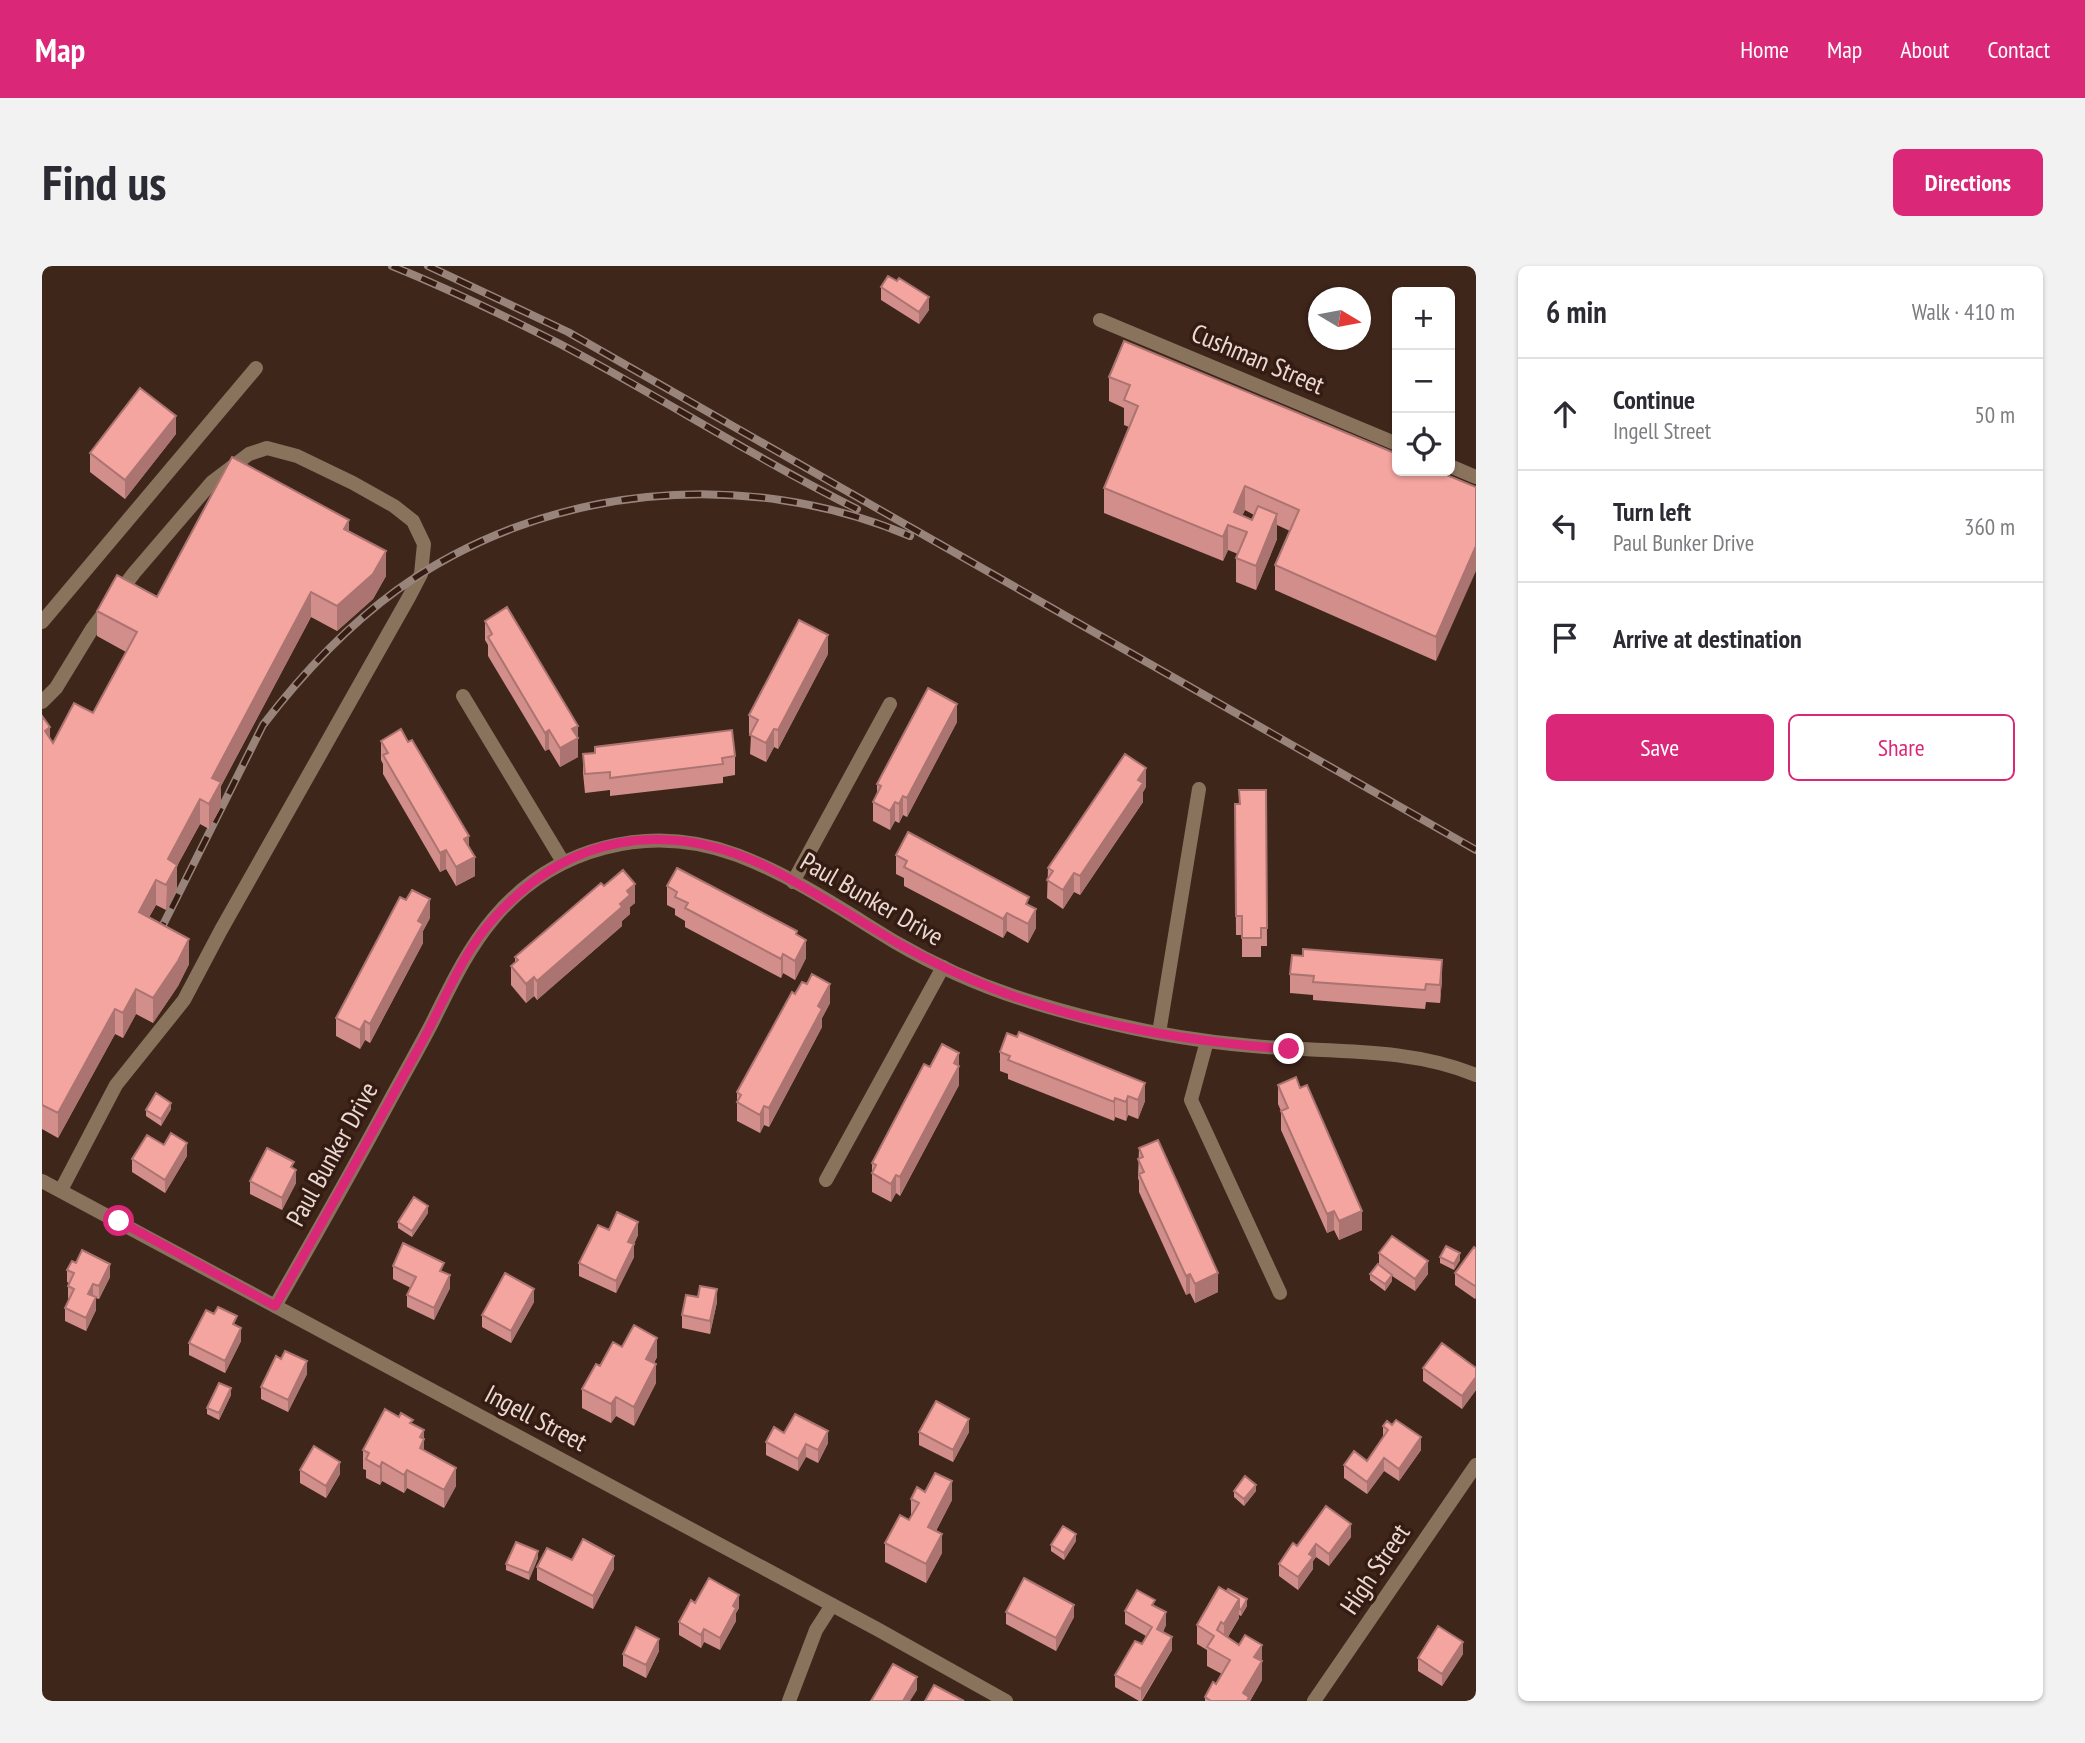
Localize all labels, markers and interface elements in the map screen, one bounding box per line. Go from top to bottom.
text: Map [35,28,85,71]
text: Home [1740,34,1789,65]
text: Map [1827,34,1862,65]
text: About [1900,34,1949,65]
text: Contact [1987,34,2050,65]
button: Directions [1893,149,2043,216]
text: Find us [42,150,166,214]
north arrow [1308,287,1371,350]
map controls [1392,287,1455,476]
button: + [1392,287,1455,350]
text: 6 min [1546,292,1607,331]
text: Walk · 410 m [1912,297,2015,326]
street label: Cushman Street [1187,316,1330,401]
button: − [1392,350,1455,413]
text: Continue [1613,383,1695,416]
icon: ahead [1546,395,1584,433]
text: 50 m [1974,400,2015,429]
button: locate [1392,413,1455,476]
text: Ingell Street [1613,416,1711,445]
text: Turn left [1613,495,1691,528]
icon: left [1546,507,1584,545]
text: 360 m [1964,512,2015,541]
text: Paul Bunker Drive [1613,528,1754,557]
icon: arrive [1546,619,1584,657]
text: Arrive at destination [1613,622,1802,655]
button: Save [1546,714,1774,781]
button: Share [1788,714,2015,781]
street label: Paul Bunker Drive [795,844,950,953]
route end [1273,1033,1304,1064]
street label: Paul Bunker Drive [278,1076,385,1232]
route start [103,1205,134,1236]
street label: Ingell Street [480,1377,593,1458]
street label: High Street [1333,1517,1417,1620]

